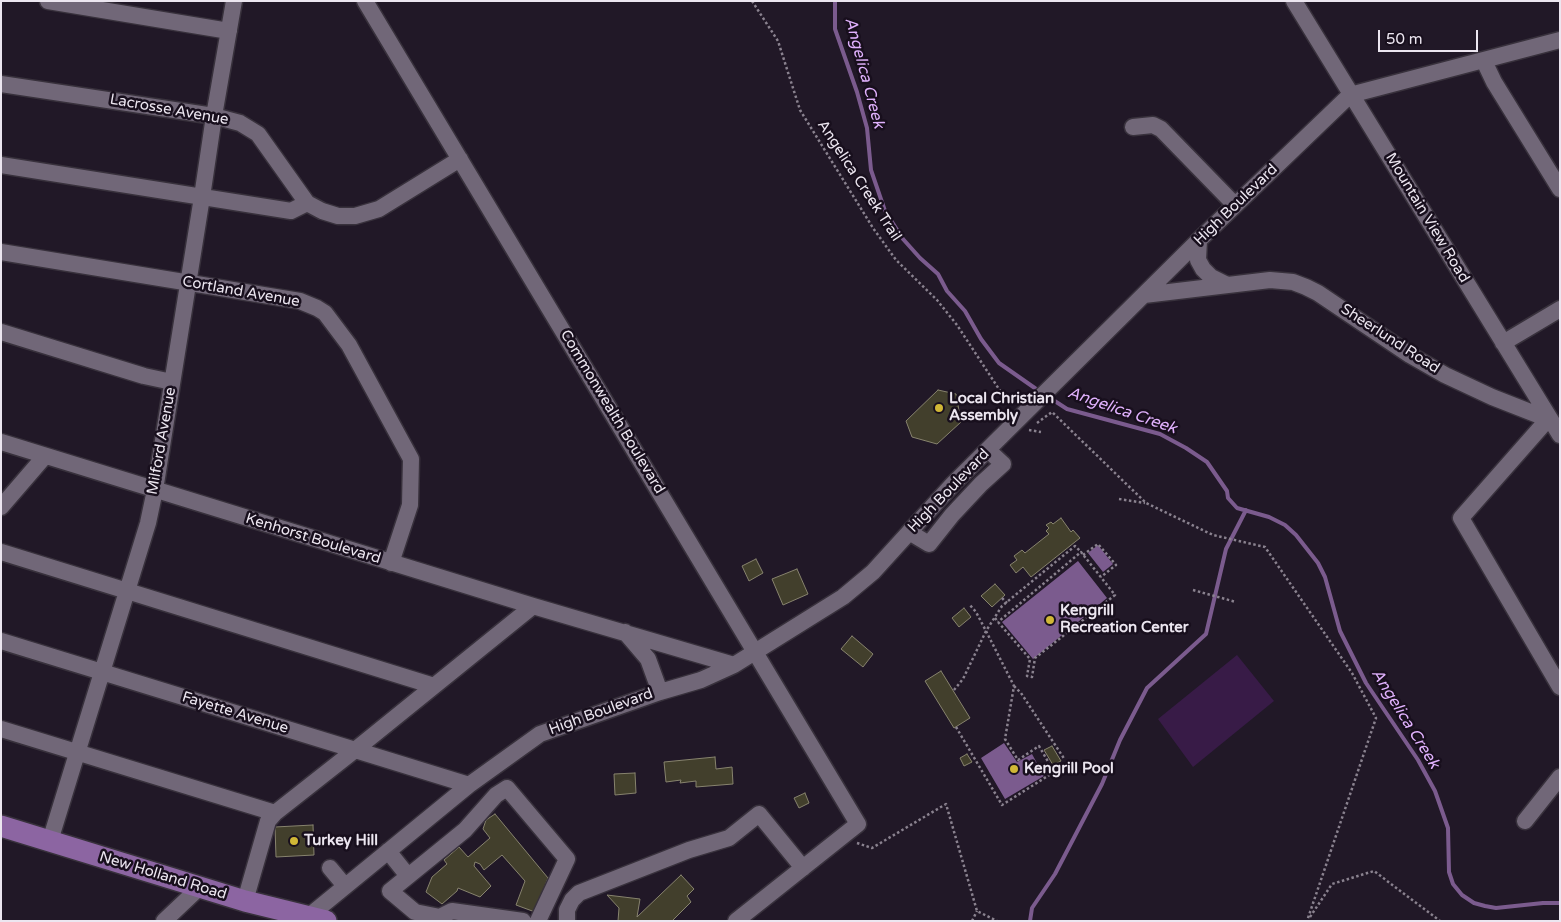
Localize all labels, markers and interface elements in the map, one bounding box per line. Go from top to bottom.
water label: Angelica Creek [840,15,888,131]
scale bar [1381,20,1481,52]
text: 50 m [1386,30,1423,48]
street label: Lacrosse Avenue [108,91,230,129]
street label: Angelica Creek Trail [813,117,905,245]
street label: Mountain View Road [1381,150,1473,286]
street label: High Boulevard [1190,161,1282,249]
street label: Cortland Avenue [181,273,301,311]
street label: Sheerlund Road [1337,300,1443,378]
street label: Commonwealth Boulevard [556,327,668,497]
water label: Angelica Creek [1065,383,1179,439]
street label: Milford Avenue [144,386,180,496]
place label: Local Christian Assembly [949,390,1054,425]
marker: Local Christian Assembly [933,402,945,414]
street label: High Boulevard [905,445,993,537]
street label: Kenhorst Boulevard [243,510,383,568]
place label: Kengrill Recreation Center [1060,602,1189,637]
marker: Kengrill Recreation Center [1044,614,1056,626]
water label: Angelica Creek [1367,666,1443,772]
street label: High Boulevard [547,685,655,739]
street label: Fayette Avenue [180,688,290,738]
place label: Kengrill Pool [1024,760,1114,778]
marker: Kengrill Pool [1008,763,1020,775]
place label: Turkey Hill [304,832,378,850]
marker: Turkey Hill [288,835,300,847]
street label: New Holland Road [97,848,229,904]

